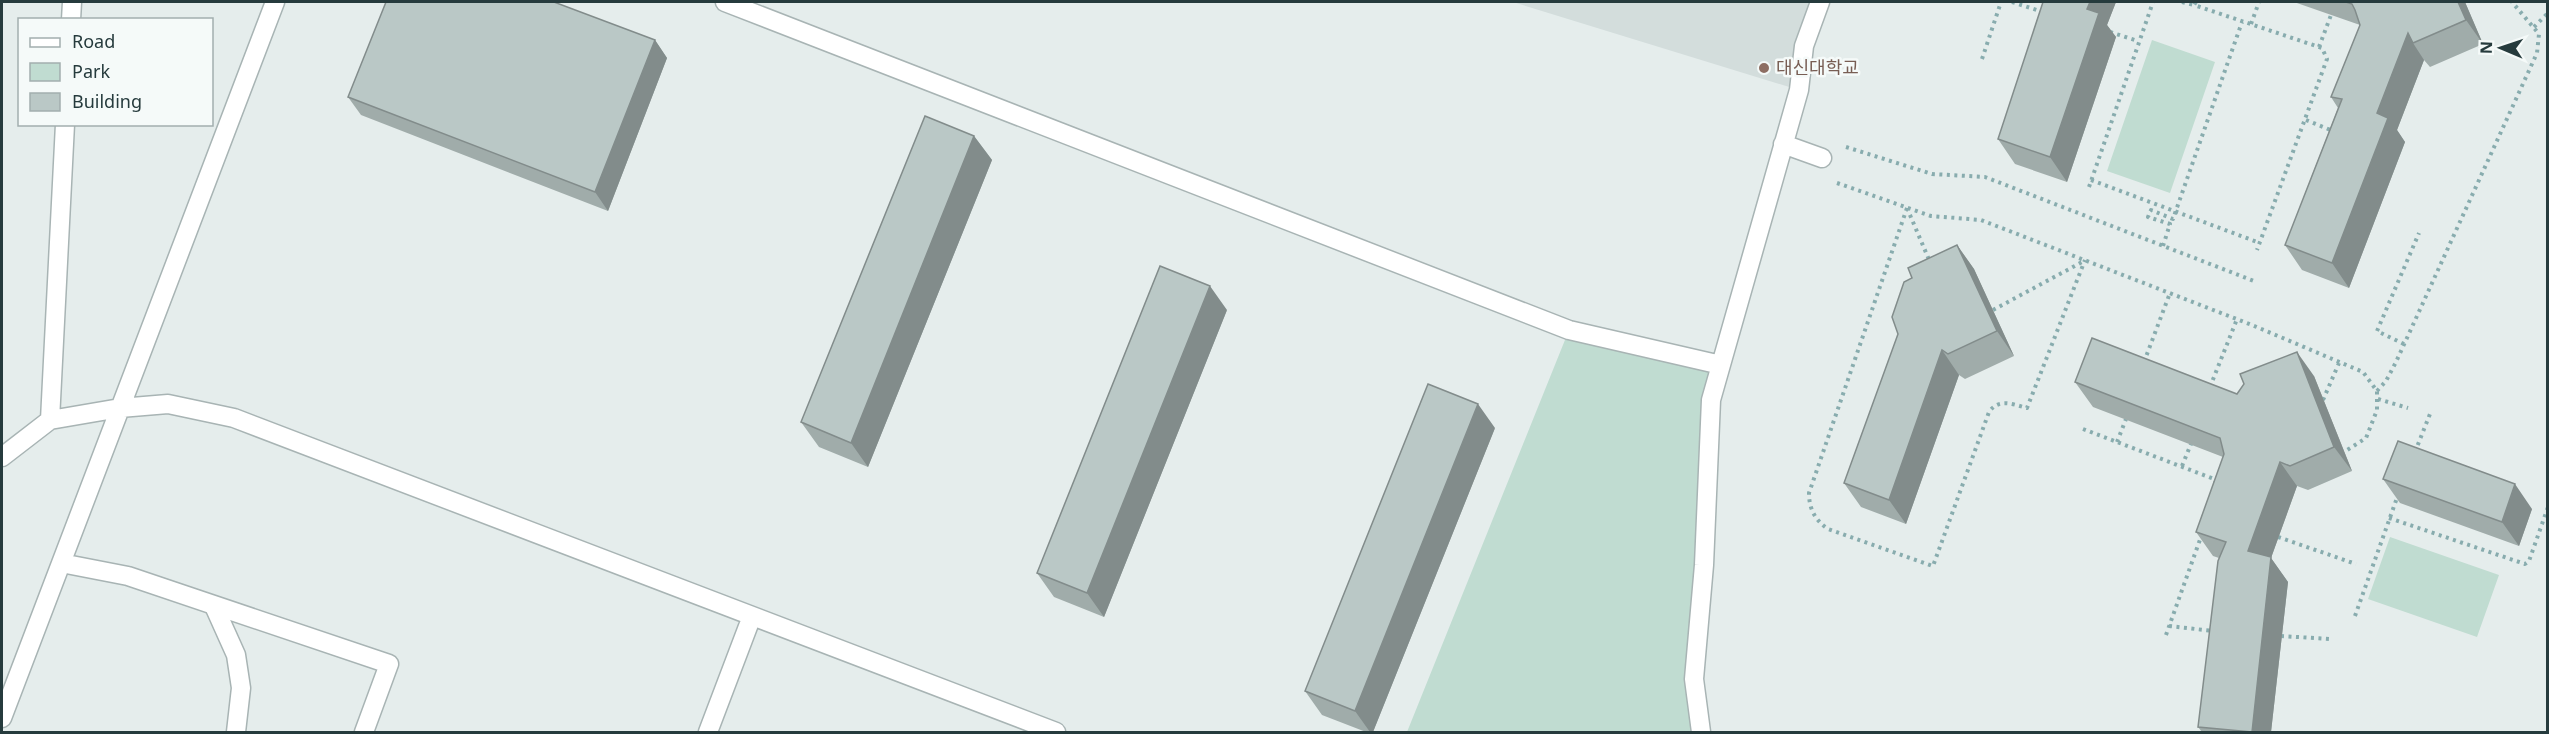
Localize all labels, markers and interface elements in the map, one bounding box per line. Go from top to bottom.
legend [18,18,213,126]
north arrow [2471,18,2531,78]
text: Road [72,29,115,53]
text: N [2475,41,2497,54]
place label: 대신대학교 [1776,55,1859,79]
text: Park [72,59,110,83]
marker: 대신대학교 [1757,61,1771,75]
text: Building [72,89,142,113]

